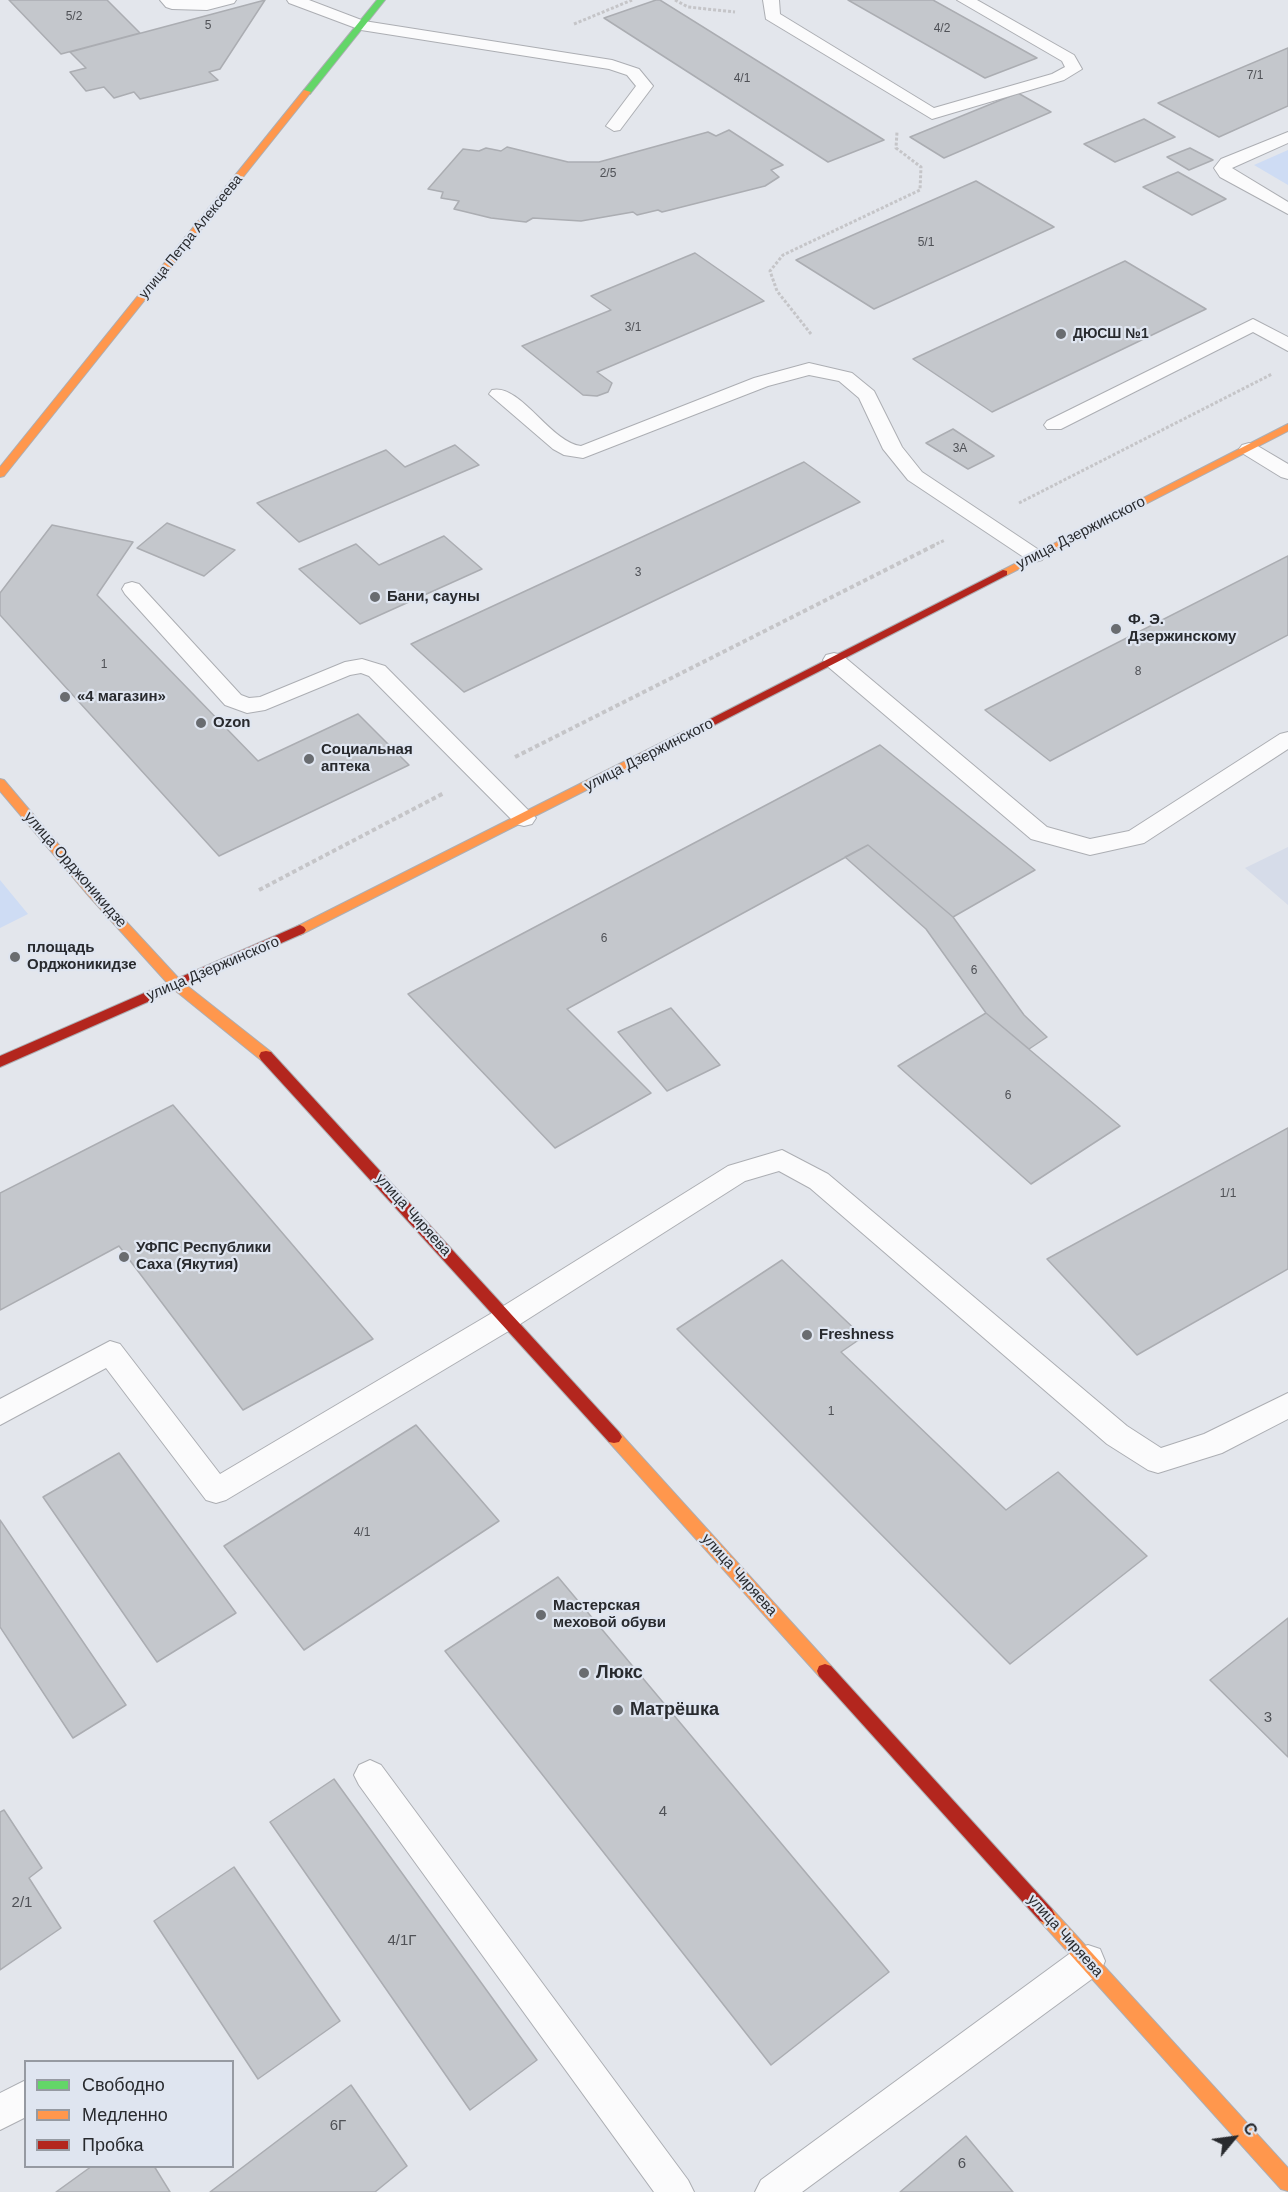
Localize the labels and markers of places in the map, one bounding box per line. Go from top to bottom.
place label: ДЮСШ №1 [1073,326,1149,342]
marker: ДЮСШ №1 [1054,327,1068,341]
place label: Бани, сауны [387,588,480,606]
marker: Бани, сауны [368,590,382,604]
place label: Ф. Э. Дзержинскому [1128,611,1236,646]
marker: Ф. Э. Дзержинскому [1109,622,1123,636]
place label: «4 магазин» [77,688,166,706]
marker: «4 магазин» [58,690,72,704]
place label: Ozon [213,714,250,732]
marker: Ozon [194,716,208,730]
place label: Социальная аптека [321,741,413,776]
marker: Социальная аптека [302,752,316,766]
place label: площадь Орджоникидзе [27,939,137,974]
marker: площадь Орджоникидзе [8,950,22,964]
place label: УФПС Республики Саха (Якутия) [136,1239,271,1274]
marker: УФПС Республики Саха (Якутия) [117,1250,131,1264]
place label: Freshness [819,1326,894,1344]
marker: Freshness [800,1328,814,1342]
place label: Мастерская меховой обуви [553,1597,666,1632]
marker: Мастерская меховой обуви [534,1608,548,1622]
place label: Люкс [596,1662,643,1684]
marker: Люкс [577,1666,591,1680]
place label: Матрёшка [630,1699,719,1721]
marker: Матрёшка [611,1703,625,1717]

